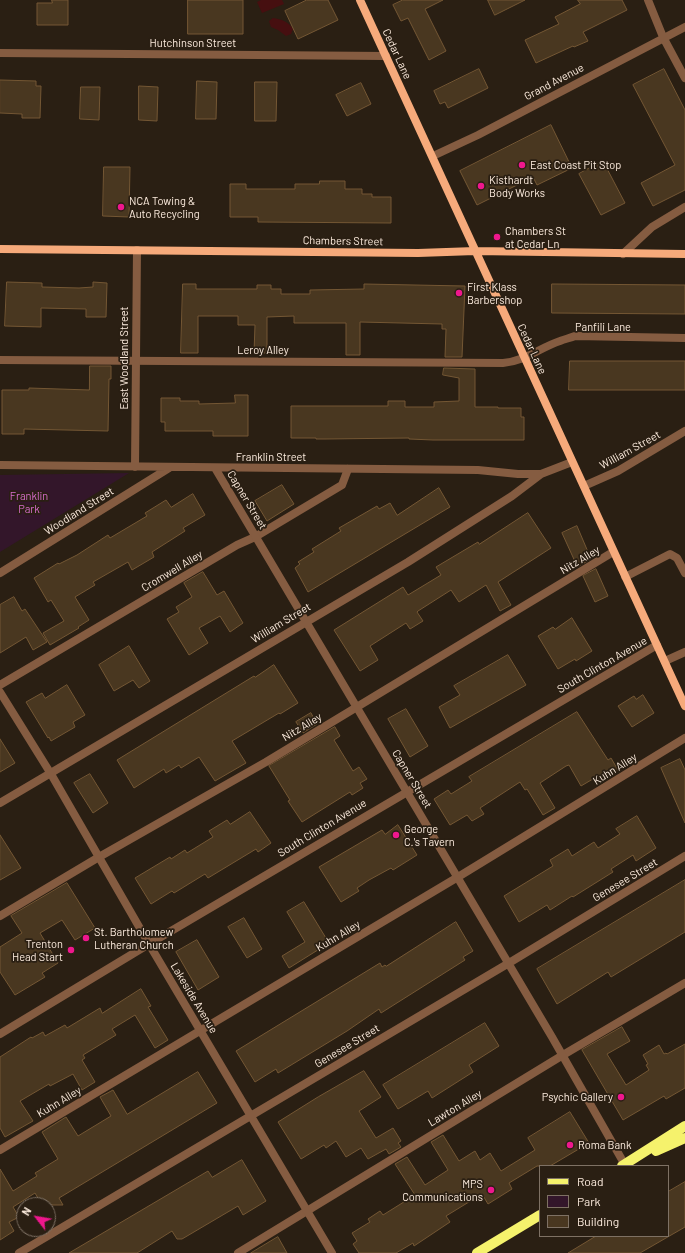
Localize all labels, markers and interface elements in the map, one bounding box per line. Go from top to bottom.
street label: Cedar Lane [380,27,414,81]
street label: Hutchinson Street [150,36,236,50]
street label: Grand Avenue [522,61,586,103]
place label: East Coast Pit Stop [530,158,621,172]
marker: East Coast Pit Stop [517,160,527,170]
place label: Kisthardt Body Works [489,173,545,199]
marker: Kisthardt Body Works [476,181,486,191]
place label: NCA Towing & Auto Recycling [129,194,200,220]
marker: NCA Towing & Auto Recycling [116,202,126,212]
place label: Chambers St at Cedar Ln [505,224,566,250]
marker: Chambers St at Cedar Ln [492,232,502,242]
street label: Chambers Street [303,234,383,248]
place label: First Klass Barbershop [467,280,522,306]
marker: First Klass Barbershop [454,288,464,298]
street label: East Woodland Street [117,306,131,410]
street label: Panfili Lane [575,320,631,334]
street label: Cedar Lane [515,322,549,376]
street label: Leroy Alley [237,343,289,357]
street label: William Street [597,428,663,472]
street label: Franklin Street [236,450,306,464]
street label: Capner Street [224,468,270,532]
street label: Woodland Street [42,484,116,538]
park label: Franklin Park [10,489,48,515]
street label: Nitz Alley [558,543,602,577]
street label: Cromwell Alley [139,548,205,594]
street label: William Street [249,600,313,646]
street label: South Clinton Avenue [555,634,649,696]
street label: Nitz Alley [280,710,324,744]
street label: Capner Street [389,747,435,811]
street label: Kuhn Alley [591,750,639,788]
street label: South Clinton Avenue [275,796,369,860]
place label: George C.'s Tavern [404,822,455,848]
marker: George C.'s Tavern [391,830,401,840]
street label: Genesee Street [590,855,660,905]
street label: Kuhn Alley [314,918,362,954]
place label: St. Bartholomew Lutheran Church [94,925,174,951]
marker: St. Bartholomew Lutheran Church [81,933,91,943]
place label: Trenton Head Start [12,937,63,963]
marker: Trenton Head Start [66,945,76,955]
street label: Lakeside Avenue [168,960,220,1036]
street label: Genesee Street [312,1021,382,1071]
street label: Kuhn Alley [35,1084,83,1120]
street label: Lawton Alley [426,1087,484,1129]
place label: Psychic Gallery [542,1090,613,1104]
marker: Psychic Gallery [616,1092,626,1102]
place label: Roma Bank [578,1138,631,1152]
marker: Roma Bank [565,1140,575,1150]
legend [539,1165,669,1237]
text: Road [577,1174,604,1188]
place label: MPS Communications [402,1177,483,1203]
marker: MPS Communications [486,1185,496,1195]
text: Park [577,1194,601,1208]
north arrow [16,1197,56,1237]
text: N [19,1205,34,1218]
text: Building [577,1214,619,1228]

